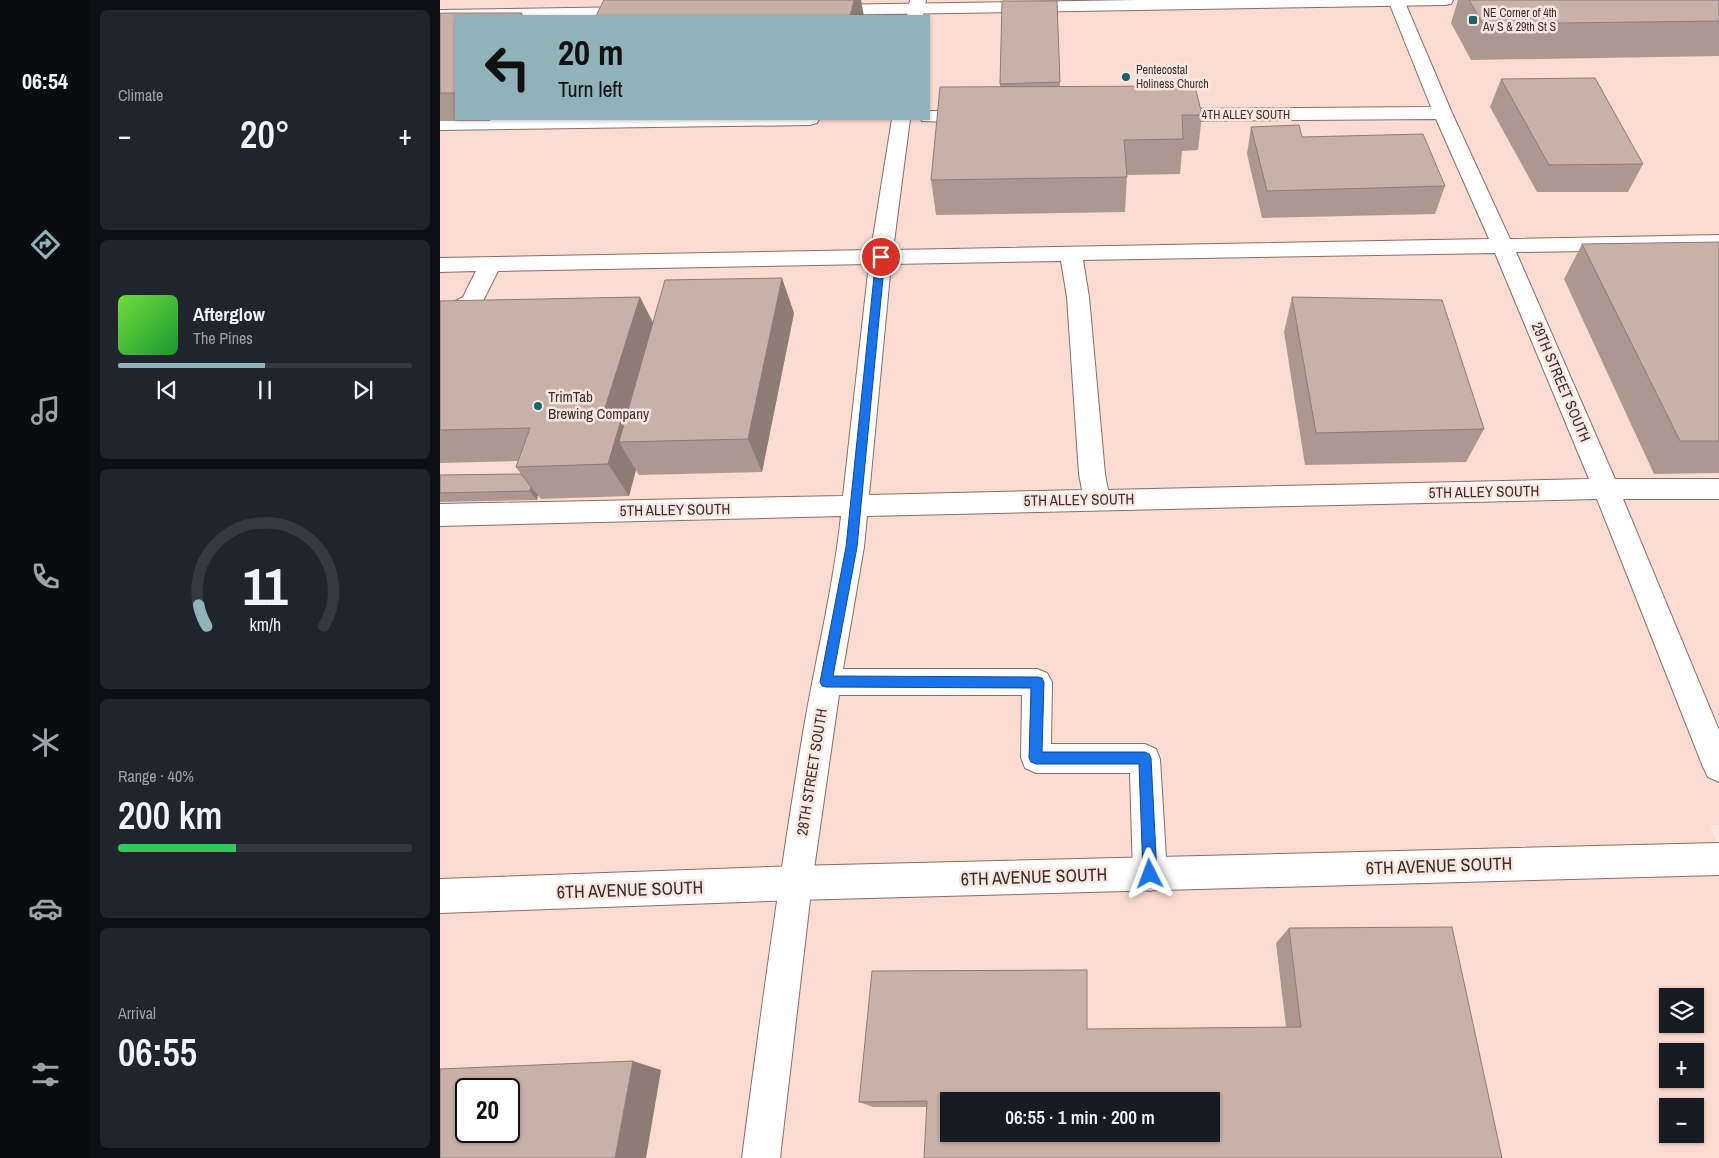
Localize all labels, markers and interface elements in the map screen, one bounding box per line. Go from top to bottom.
place label: NE Corner of 4th Av S & 29th St S [1482,5,1557,35]
marker: NE Corner of 4th Av S & 29th St S [1467,14,1479,26]
text: 20 m [558,29,623,76]
icon: left [475,35,540,100]
place label: Pentecostal Holiness Church [1136,62,1209,92]
text: 06:54 [22,66,68,96]
marker: Pentecostal Holiness Church [1120,71,1132,83]
text: Turn left [558,74,623,104]
text: Climate [118,84,163,106]
street label: 4TH ALLEY SOUTH [1202,107,1290,123]
text: 20° [240,109,290,160]
text: − [118,116,131,154]
text: + [399,116,412,154]
icon: directions [28,227,63,262]
pin [860,236,902,278]
icon: arrive [867,243,895,271]
text: Afterglow [193,301,265,327]
street label: 29TH STREET SOUTH [1527,319,1596,445]
text: The Pines [193,327,253,349]
icon: previous [153,376,181,404]
icon: pause [251,376,279,404]
icon: next [349,376,377,404]
place label: TrimTab Brewing Company [548,386,650,424]
icon: music [28,393,63,428]
marker: TrimTab Brewing Company [532,400,544,412]
street label: 5TH ALLEY SOUTH [1429,480,1539,503]
street label: 5TH ALLEY SOUTH [1024,488,1134,511]
street label: 5TH ALLEY SOUTH [620,498,730,521]
text: 11 [242,551,288,621]
icon: phone [28,559,63,594]
text: km/h [249,613,281,637]
street label: 28TH STREET SOUTH [791,707,832,837]
icon: climate [28,725,63,760]
text: Range · 40% [118,765,194,787]
text: 200 km [118,790,222,841]
position arrow [1123,847,1175,899]
street label: 6TH AVENUE SOUTH [1365,850,1513,881]
street label: 6TH AVENUE SOUTH [960,861,1108,892]
street label: 6TH AVENUE SOUTH [556,874,704,905]
icon: car [28,891,63,926]
map controls [1659,988,1704,1143]
button: layers [1659,988,1704,1033]
text: Arrival [118,1002,156,1024]
text: 06:55 [118,1027,197,1078]
button: + [1659,1043,1704,1088]
icon: filters [28,1057,63,1092]
speed limit sign: 20 [455,1078,520,1143]
button: − [1659,1098,1704,1143]
text: 06:55 · 1 min · 200 m [1005,1104,1155,1130]

